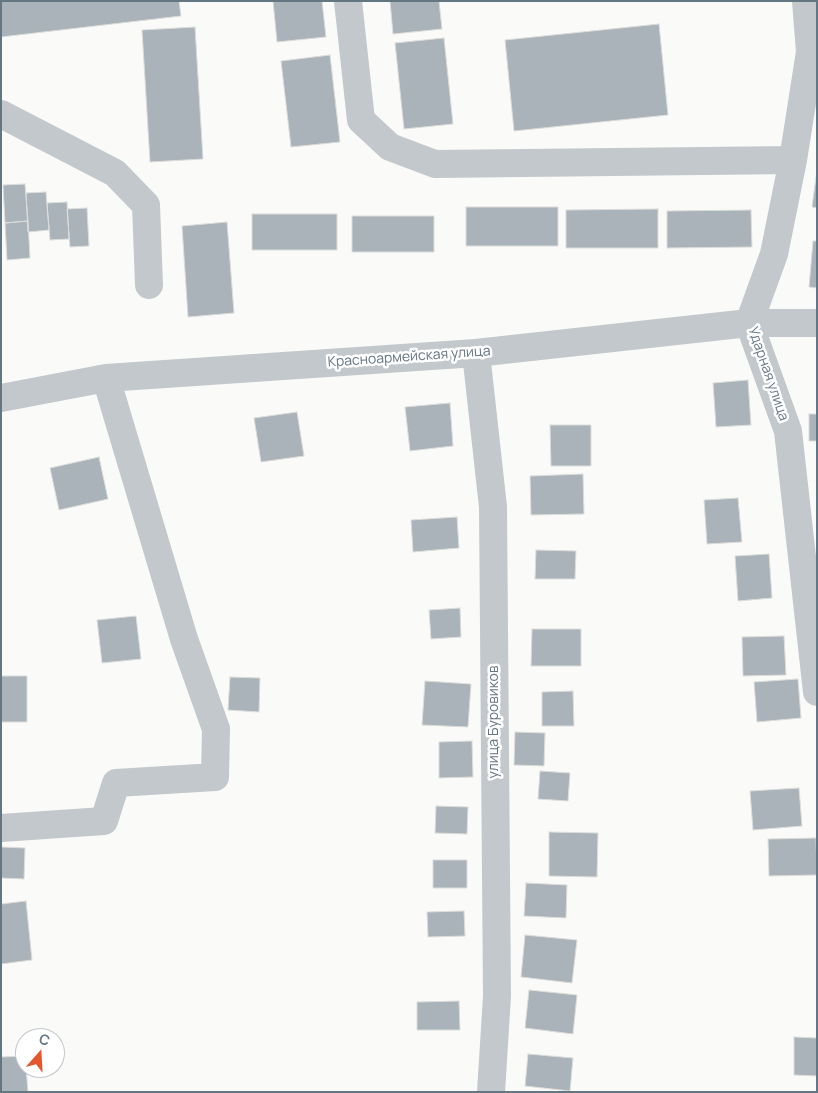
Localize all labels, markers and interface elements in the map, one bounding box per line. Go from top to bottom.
street label: Ударная улица [744,325,792,423]
street label: Красноармейская улица [327,343,491,371]
street label: улица Буровиков [486,666,502,778]
north arrow [15,1028,65,1078]
text: С [37,1029,53,1050]

